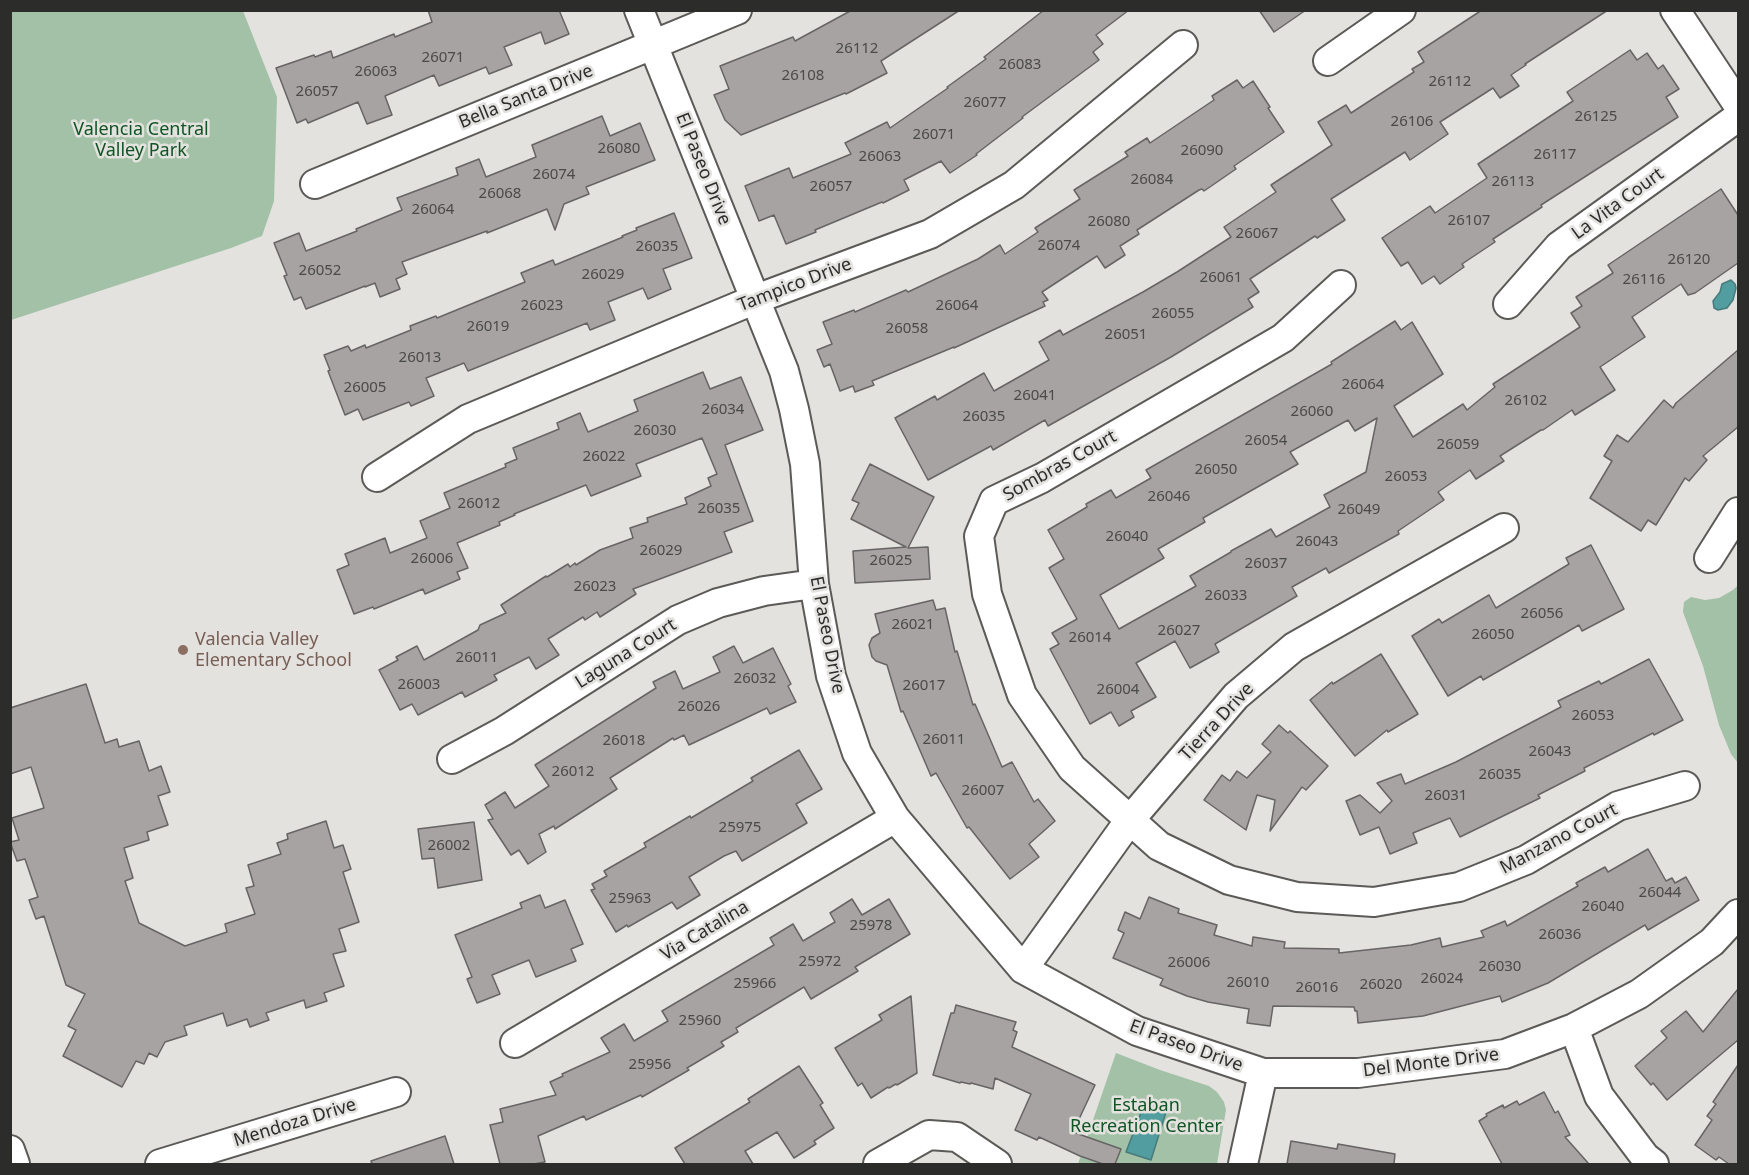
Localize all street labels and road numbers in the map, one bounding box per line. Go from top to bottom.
street label: Bella Santa Drive [456,60,596,134]
street label: El Paseo Drive [671,110,735,228]
street label: La Vita Court [1568,163,1668,245]
street label: Tampico Drive [735,253,855,317]
street label: Sombras Court [999,426,1121,506]
street label: El Paseo Drive [805,574,849,696]
street label: Laguna Court [572,614,680,694]
street label: Tierra Drive [1175,679,1259,765]
street label: Manzano Court [1496,799,1622,879]
street label: Via Catalina [657,896,753,966]
street label: El Paseo Drive [1126,1015,1246,1077]
street label: Del Monte Drive [1362,1044,1500,1082]
street label: Mendoza Drive [231,1094,359,1152]

